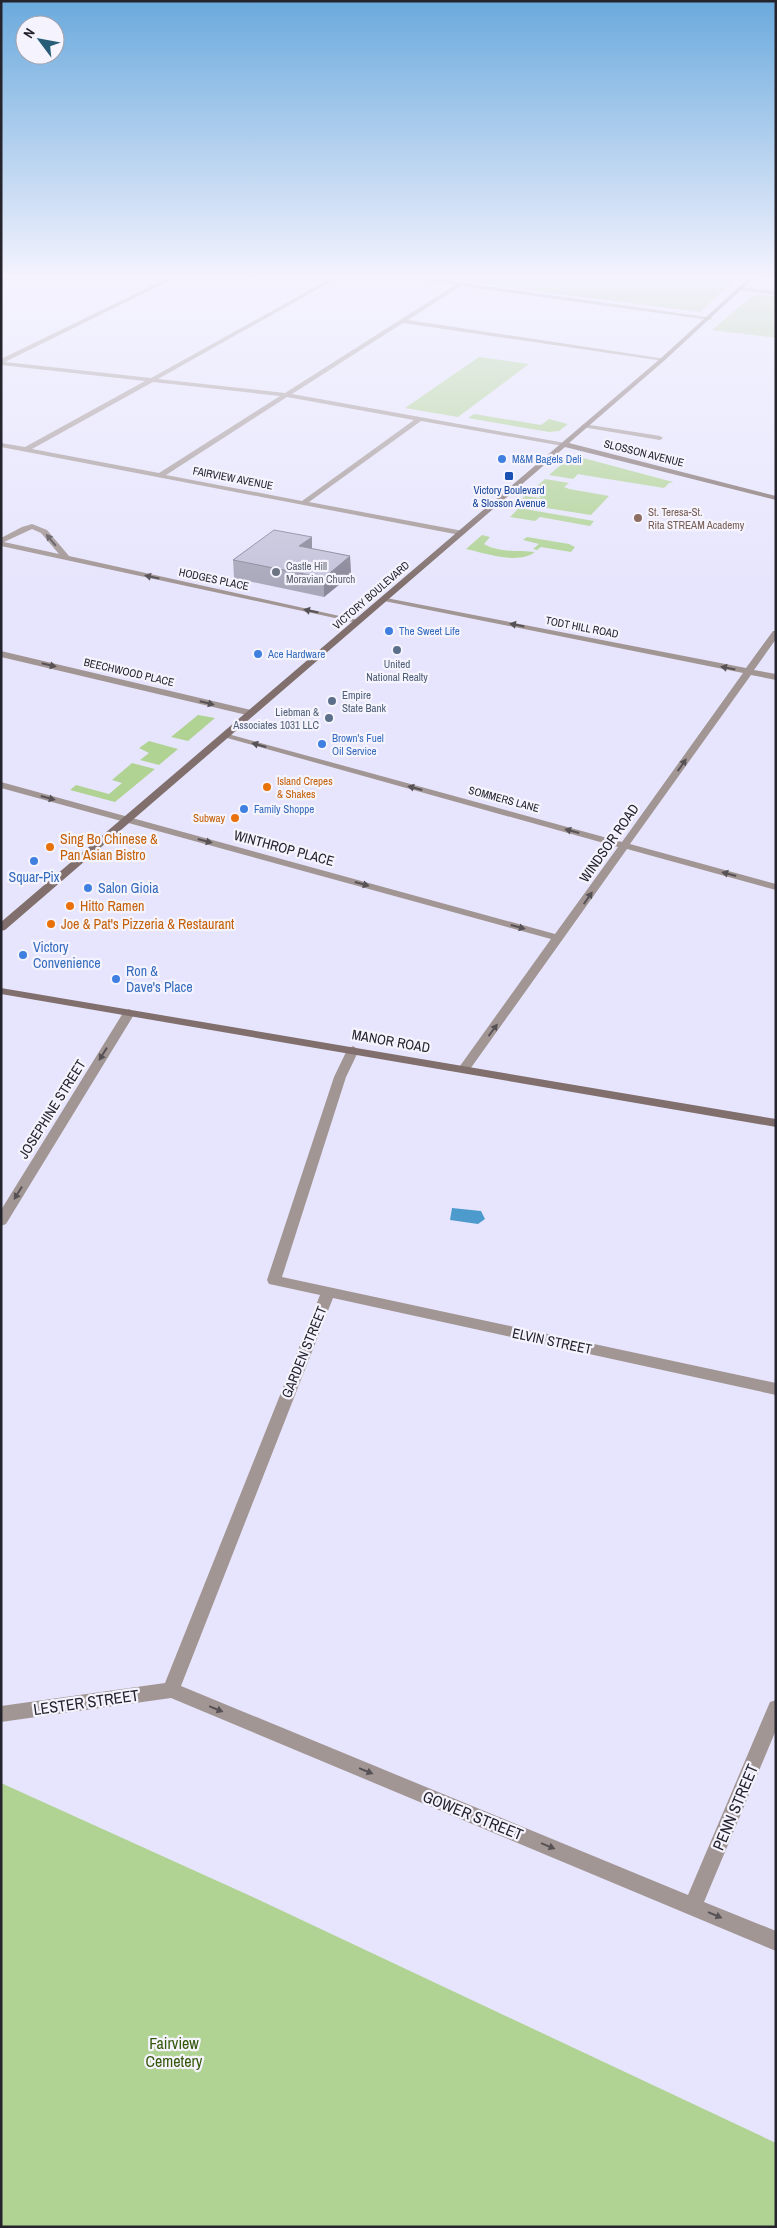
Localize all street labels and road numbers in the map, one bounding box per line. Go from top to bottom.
street label: SLOSSON AVENUE [602,436,686,470]
street label: FAIRVIEW AVENUE [192,463,274,493]
street label: VICTORY BOULEVARD [330,558,412,632]
street label: HODGES PLACE [178,565,250,593]
street label: TODT HILL ROAD [544,613,620,641]
street label: BEECHWOOD PLACE [82,655,176,689]
street label: SOMMERS LANE [467,783,541,815]
street label: WINDSOR ROAD [575,800,643,886]
street label: WINTHROP PLACE [232,826,336,870]
street label: MANOR ROAD [350,1025,432,1057]
street label: JOSEPHINE STREET [14,1056,90,1162]
street label: GARDEN STREET [277,1303,331,1401]
street label: ELVIN STREET [511,1324,593,1358]
street label: LESTER STREET [32,1684,140,1720]
street label: PENN STREET [707,1760,763,1854]
street label: GOWER STREET [420,1785,526,1845]

